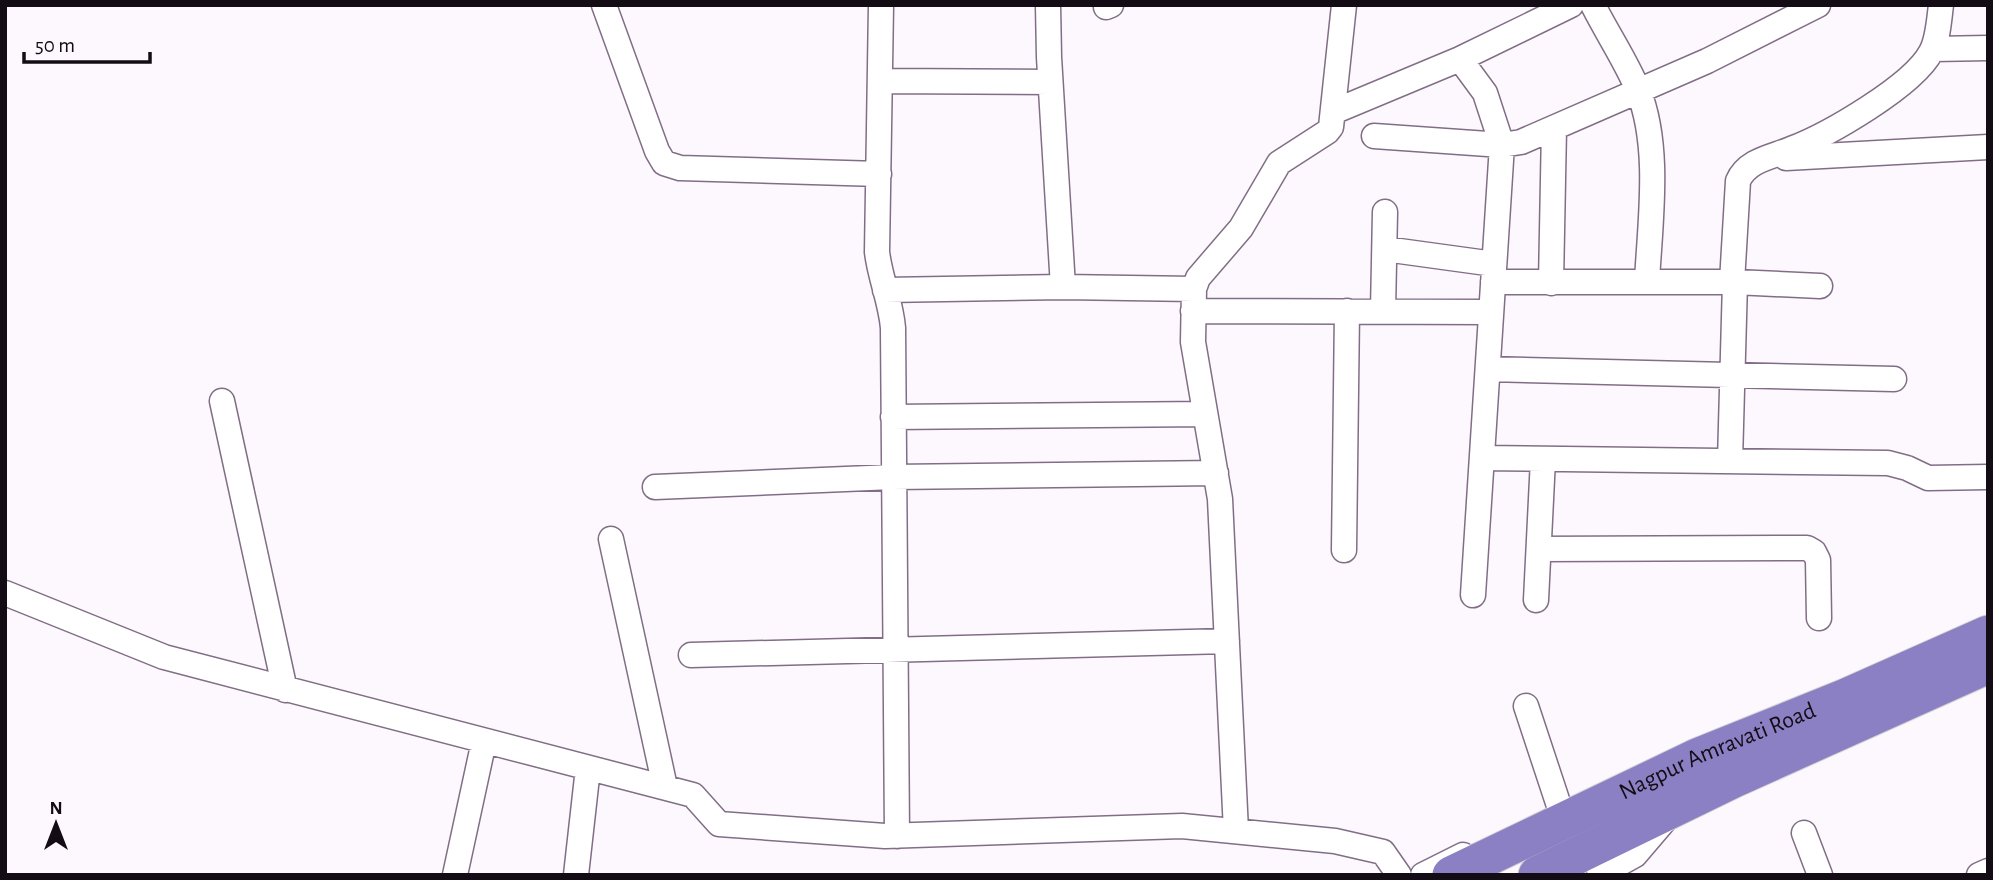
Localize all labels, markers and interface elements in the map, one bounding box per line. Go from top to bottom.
scale bar [24,21,150,65]
text: 50 m [35,35,75,56]
street label: Nagpur Amravati Road [1615,698,1819,804]
north arrow [21,789,91,859]
text: N [49,799,63,818]

